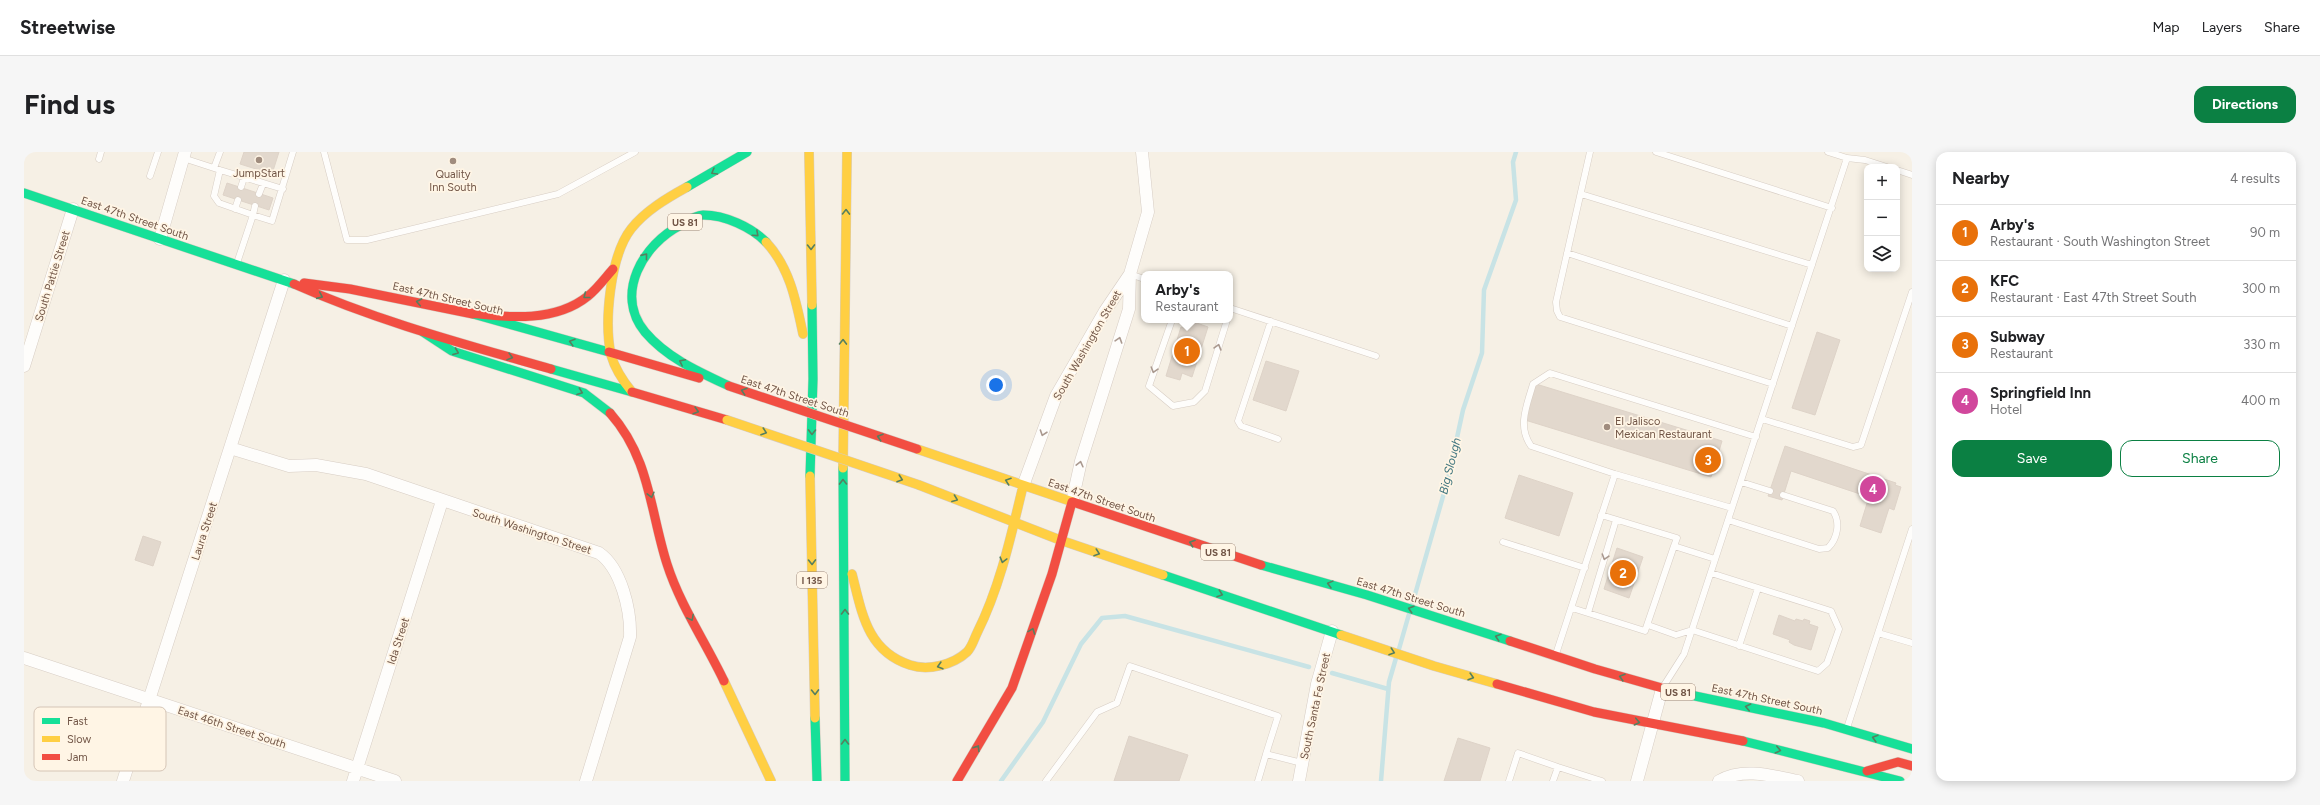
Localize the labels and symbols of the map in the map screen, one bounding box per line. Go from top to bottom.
marker: JumpStart [254,155,264,165]
marker: Quality Inn South [448,156,458,166]
place label: JumpStart [233,167,285,180]
place label: Quality Inn South [429,168,477,194]
one-way arrow [711,168,718,175]
street label: East 47th Street South [79,194,190,243]
one-way arrow [841,209,850,215]
road number: US 81 [668,214,702,230]
street label: South Pattie Street [32,229,73,323]
one-way arrow [752,229,759,236]
one-way arrow [807,244,815,250]
one-way arrow [641,253,648,260]
street label: East 47th Street South [391,279,504,318]
street label: South Washington Street [1051,288,1124,402]
one-way arrow [315,291,323,299]
one-way arrow [583,292,590,299]
one-way arrow [415,299,422,307]
pin: 1 [1174,336,1200,366]
one-way arrow [1115,337,1123,344]
one-way arrow [568,338,575,346]
one-way arrow [839,339,847,345]
one-way arrow [1213,344,1222,351]
one-way arrow [453,347,460,355]
one-way arrow [506,352,513,361]
one-way arrow [678,360,686,367]
one-way arrow [1151,366,1159,373]
street label: East 47th Street South [739,373,851,420]
your location [986,375,1006,395]
one-way arrow [740,387,747,396]
one-way arrow [576,388,583,396]
one-way arrow [692,406,699,415]
place label: El Jalisco Mexican Restaurant [1615,415,1712,441]
marker: El Jalisco Mexican Restaurant [1602,422,1612,432]
one-way arrow [760,427,767,436]
one-way arrow [808,429,816,435]
one-way arrow [1039,429,1048,436]
one-way arrow [877,433,884,441]
water label: Big Slough [1436,436,1464,496]
pin: 3 [1695,445,1721,475]
one-way arrow [1076,461,1084,468]
one-way arrow [897,474,904,482]
pin: 4 [1860,474,1886,504]
street label: East 47th Street South [1046,476,1157,525]
one-way arrow [1005,477,1012,485]
one-way arrow [839,479,847,485]
one-way arrow [647,492,655,498]
one-way arrow [952,494,959,502]
street label: Laura Street [189,500,220,562]
street label: South Washington Street [471,506,593,557]
one-way arrow [1188,539,1195,548]
road number: US 81 [1201,544,1235,560]
one-way arrow [1093,548,1100,557]
one-way arrow [1601,553,1610,560]
one-way arrow [1000,556,1008,563]
pin: 2 [1610,558,1636,588]
one-way arrow [808,559,816,565]
road number: I 135 [797,572,827,588]
street label: East 47th Street South [1355,575,1467,620]
one-way arrow [1326,581,1333,589]
one-way arrow [1217,589,1224,598]
one-way arrow [1408,605,1415,614]
one-way arrow [841,609,849,615]
one-way arrow [687,614,694,621]
street label: Ida Street [385,616,412,666]
one-way arrow [1028,627,1036,634]
one-way arrow [1495,633,1502,642]
one-way arrow [1388,647,1395,656]
street label: South Santa Fe Street [1298,652,1333,761]
one-way arrow [937,661,944,670]
one-way arrow [1467,672,1474,681]
one-way arrow [1619,673,1626,682]
street label: East 47th Street South [1710,681,1823,718]
road number: US 81 [1661,684,1695,700]
one-way arrow [811,689,820,695]
one-way arrow [1745,703,1751,712]
street label: East 46th Street South [176,704,288,751]
legend [34,707,166,771]
text: Fast [67,715,88,728]
one-way arrow [1634,717,1640,725]
text: Slow [67,733,91,746]
one-way arrow [1871,734,1878,743]
one-way arrow [841,739,849,745]
one-way arrow [973,745,980,752]
one-way arrow [1775,745,1781,753]
text: Jam [67,751,88,764]

